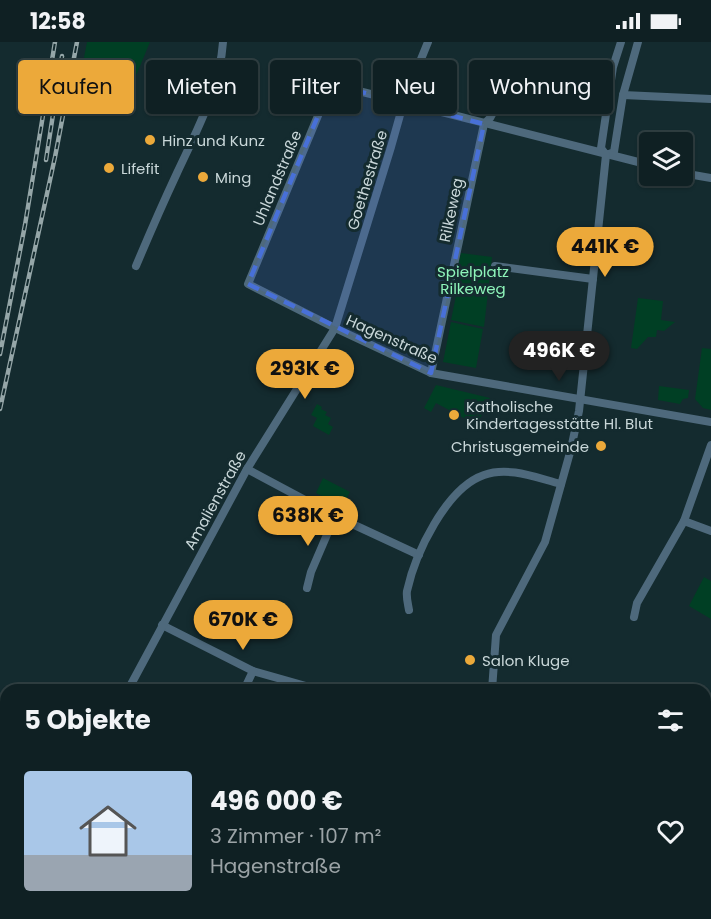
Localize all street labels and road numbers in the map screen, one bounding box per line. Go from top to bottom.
street label: Uhlandstraße [247,127,307,229]
street label: Goethestraße [342,127,392,233]
street label: Rilkeweg [434,176,468,244]
street label: Hagenstraße [343,309,441,369]
street label: Amalienstraße [179,447,251,553]

